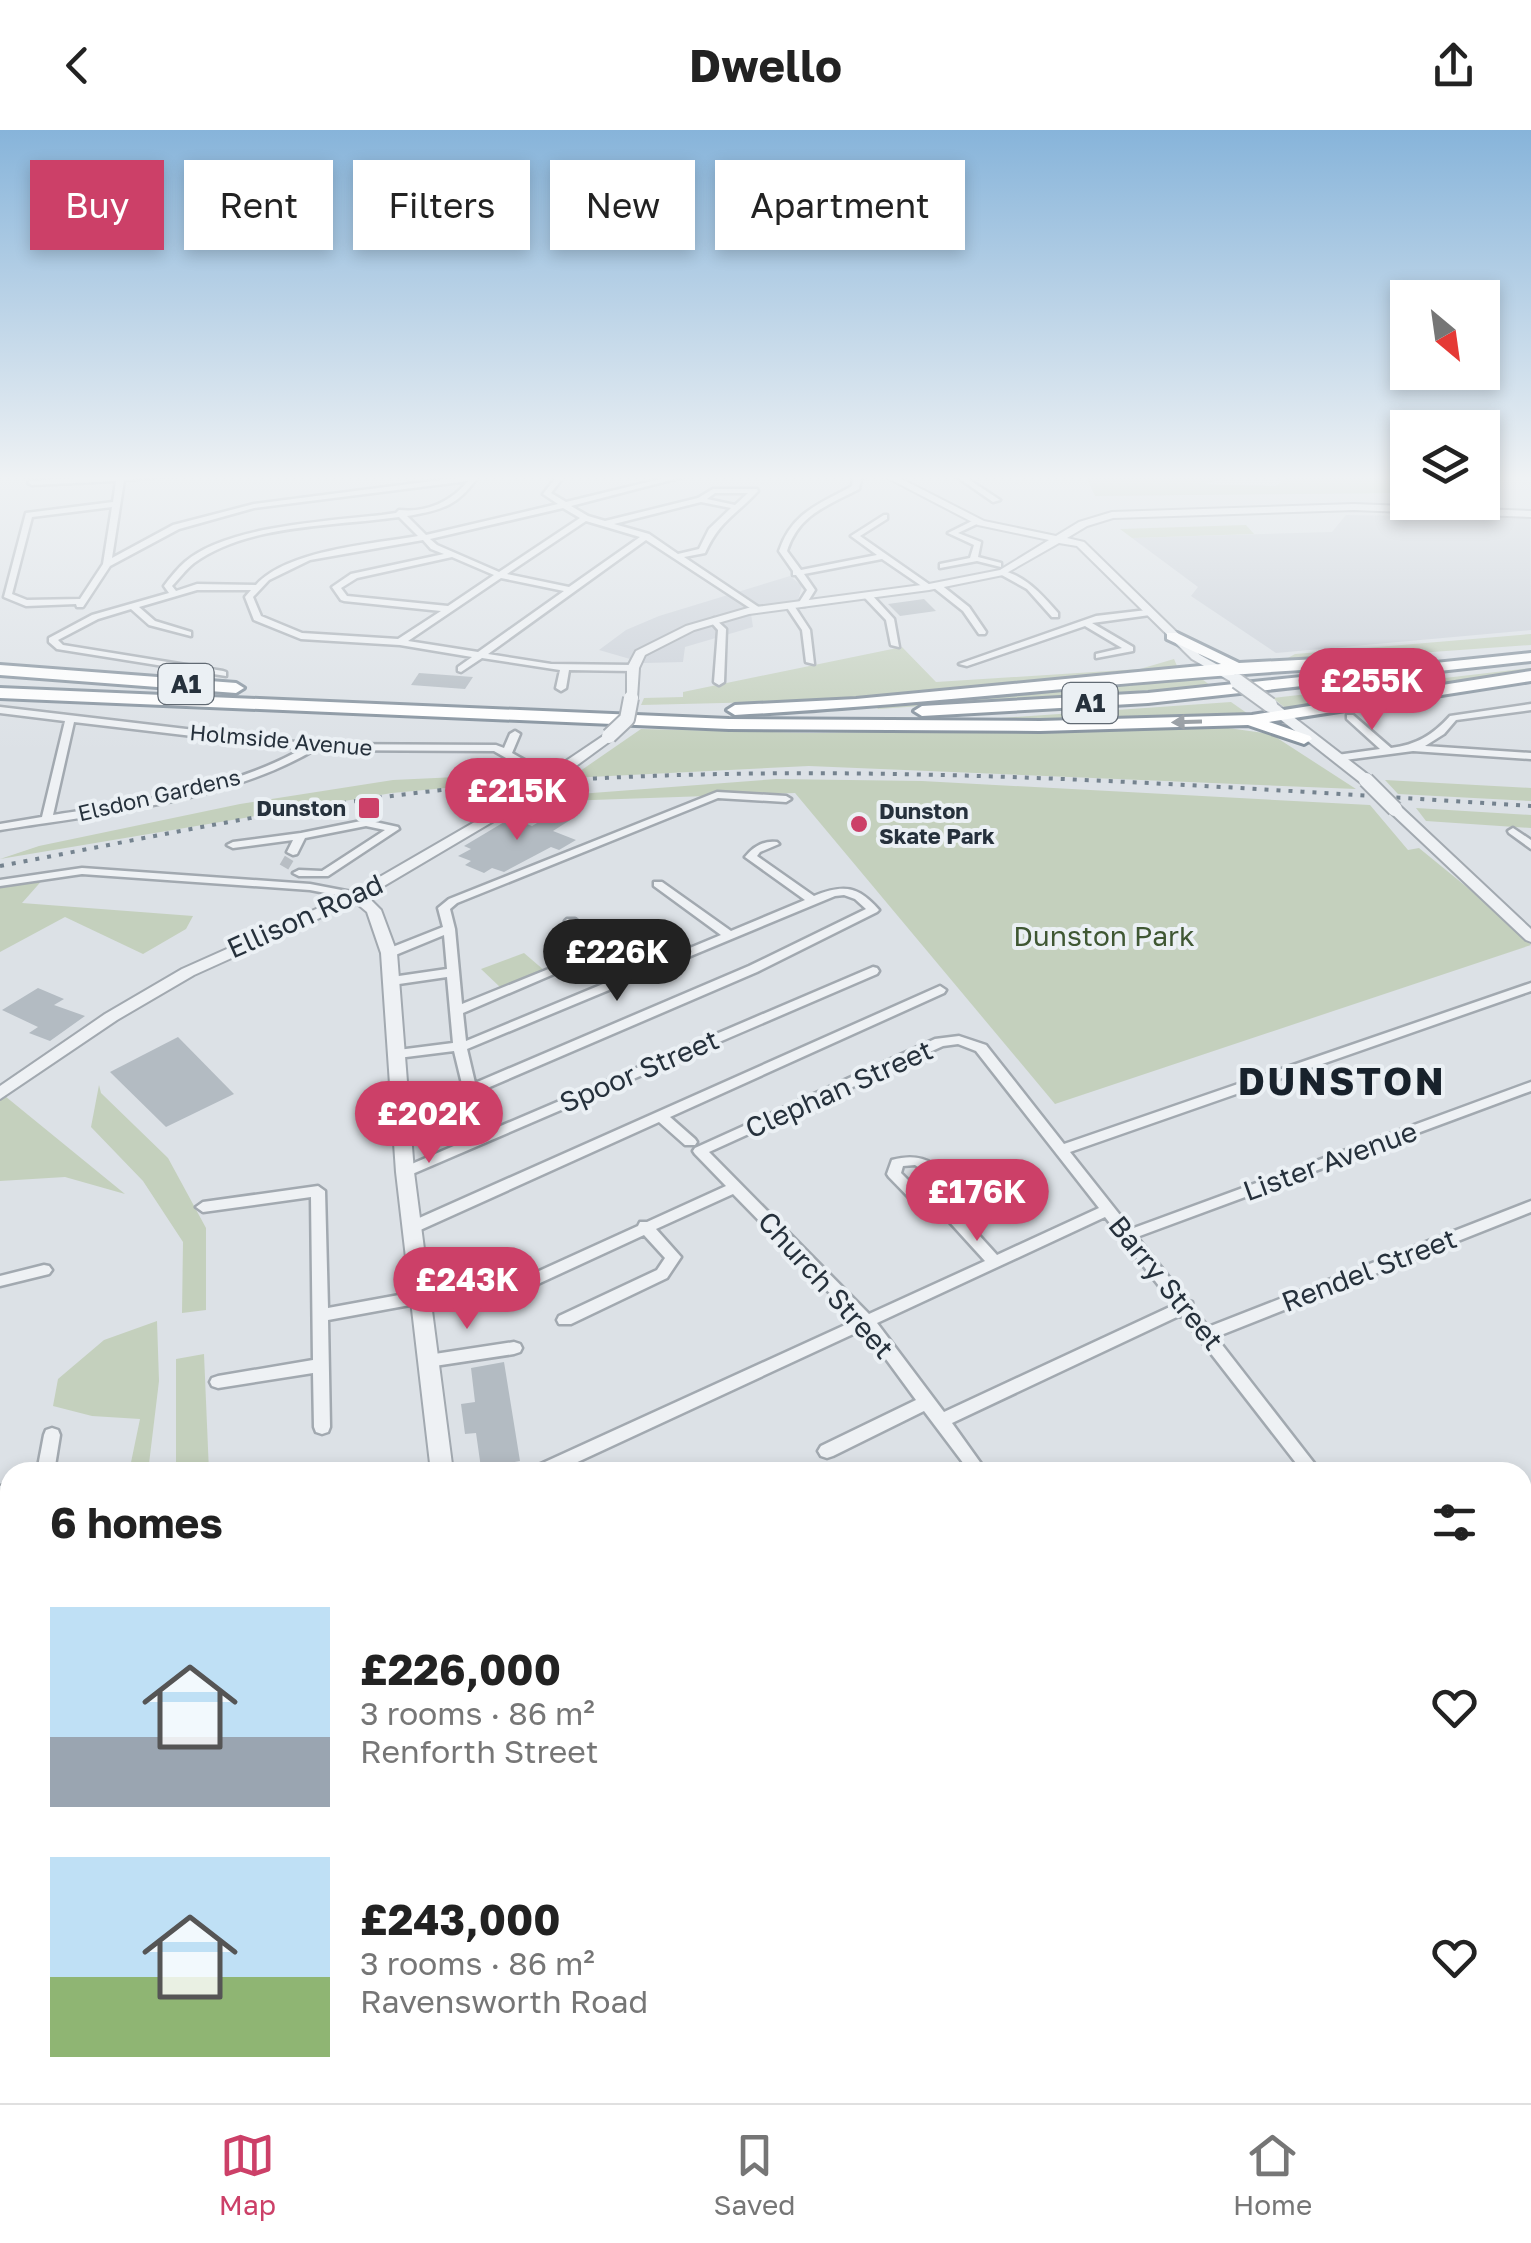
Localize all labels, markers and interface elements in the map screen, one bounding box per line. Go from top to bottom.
icon: back [50,38,105,93]
text: Dwello [689,38,842,92]
icon: share [1426,38,1481,93]
chip: Buy [30,160,164,250]
chip: Rent [184,160,333,250]
chip: Filters [353,160,530,250]
chip: New [550,160,695,250]
chip: Apartment [715,160,965,250]
north arrow [1390,280,1500,390]
map controls [1390,280,1500,520]
button: layers [1390,410,1500,520]
pin: £255K [1302,648,1442,733]
text: £255K [1321,661,1423,699]
road number: A1 [158,664,214,704]
road number: A1 [1062,683,1118,723]
one-way arrow [1171,715,1203,731]
street label: Holmside Avenue [188,718,374,761]
pin: £215K [447,758,587,843]
street label: Elsdon Gardens [75,763,243,826]
text: £215K [467,771,567,809]
place label: Dunston [256,794,346,821]
marker: Dunston [356,795,382,821]
place label: Dunston Skate Park [879,797,995,849]
marker: Dunston Skate Park [848,813,870,835]
street label: Ellison Road [222,867,388,965]
pin: £226K [547,919,687,1004]
park label: Dunston Park [1013,919,1195,952]
text: £226K [565,932,669,970]
street label: Spoor Street [554,1022,723,1119]
street label: Clephan Street [740,1033,937,1145]
district label: DUNSTON [1238,1058,1446,1103]
pin: £202K [359,1081,499,1166]
text: £202K [377,1094,481,1132]
street label: Lister Avenue [1238,1114,1421,1207]
pin: £176K [907,1159,1047,1244]
text: £176K [928,1172,1026,1210]
street label: Church Street [752,1204,901,1365]
street label: Barry Street [1102,1209,1230,1356]
street label: Rendel Street [1277,1221,1461,1318]
pin: £243K [397,1247,537,1332]
text: £243K [415,1260,519,1298]
icon: filters [1427,1495,1482,1550]
text: 6 homes [50,1497,223,1547]
text: £226,000 [360,1644,561,1694]
icon: home [130,1647,250,1767]
icon: heart [1427,1680,1482,1735]
text: 3 rooms · 86 m² [360,1694,595,1732]
text: Renforth Street [360,1732,599,1770]
text: £243,000 [360,1894,561,1944]
icon: home [130,1897,250,2017]
icon: heart [1427,1930,1482,1985]
text: 3 rooms · 86 m² [360,1944,595,1982]
text: Ravensworth Road [360,1982,648,2020]
tab: Map [219,2128,276,2221]
tab: Saved [714,2128,795,2221]
tab: Home [1233,2128,1312,2221]

